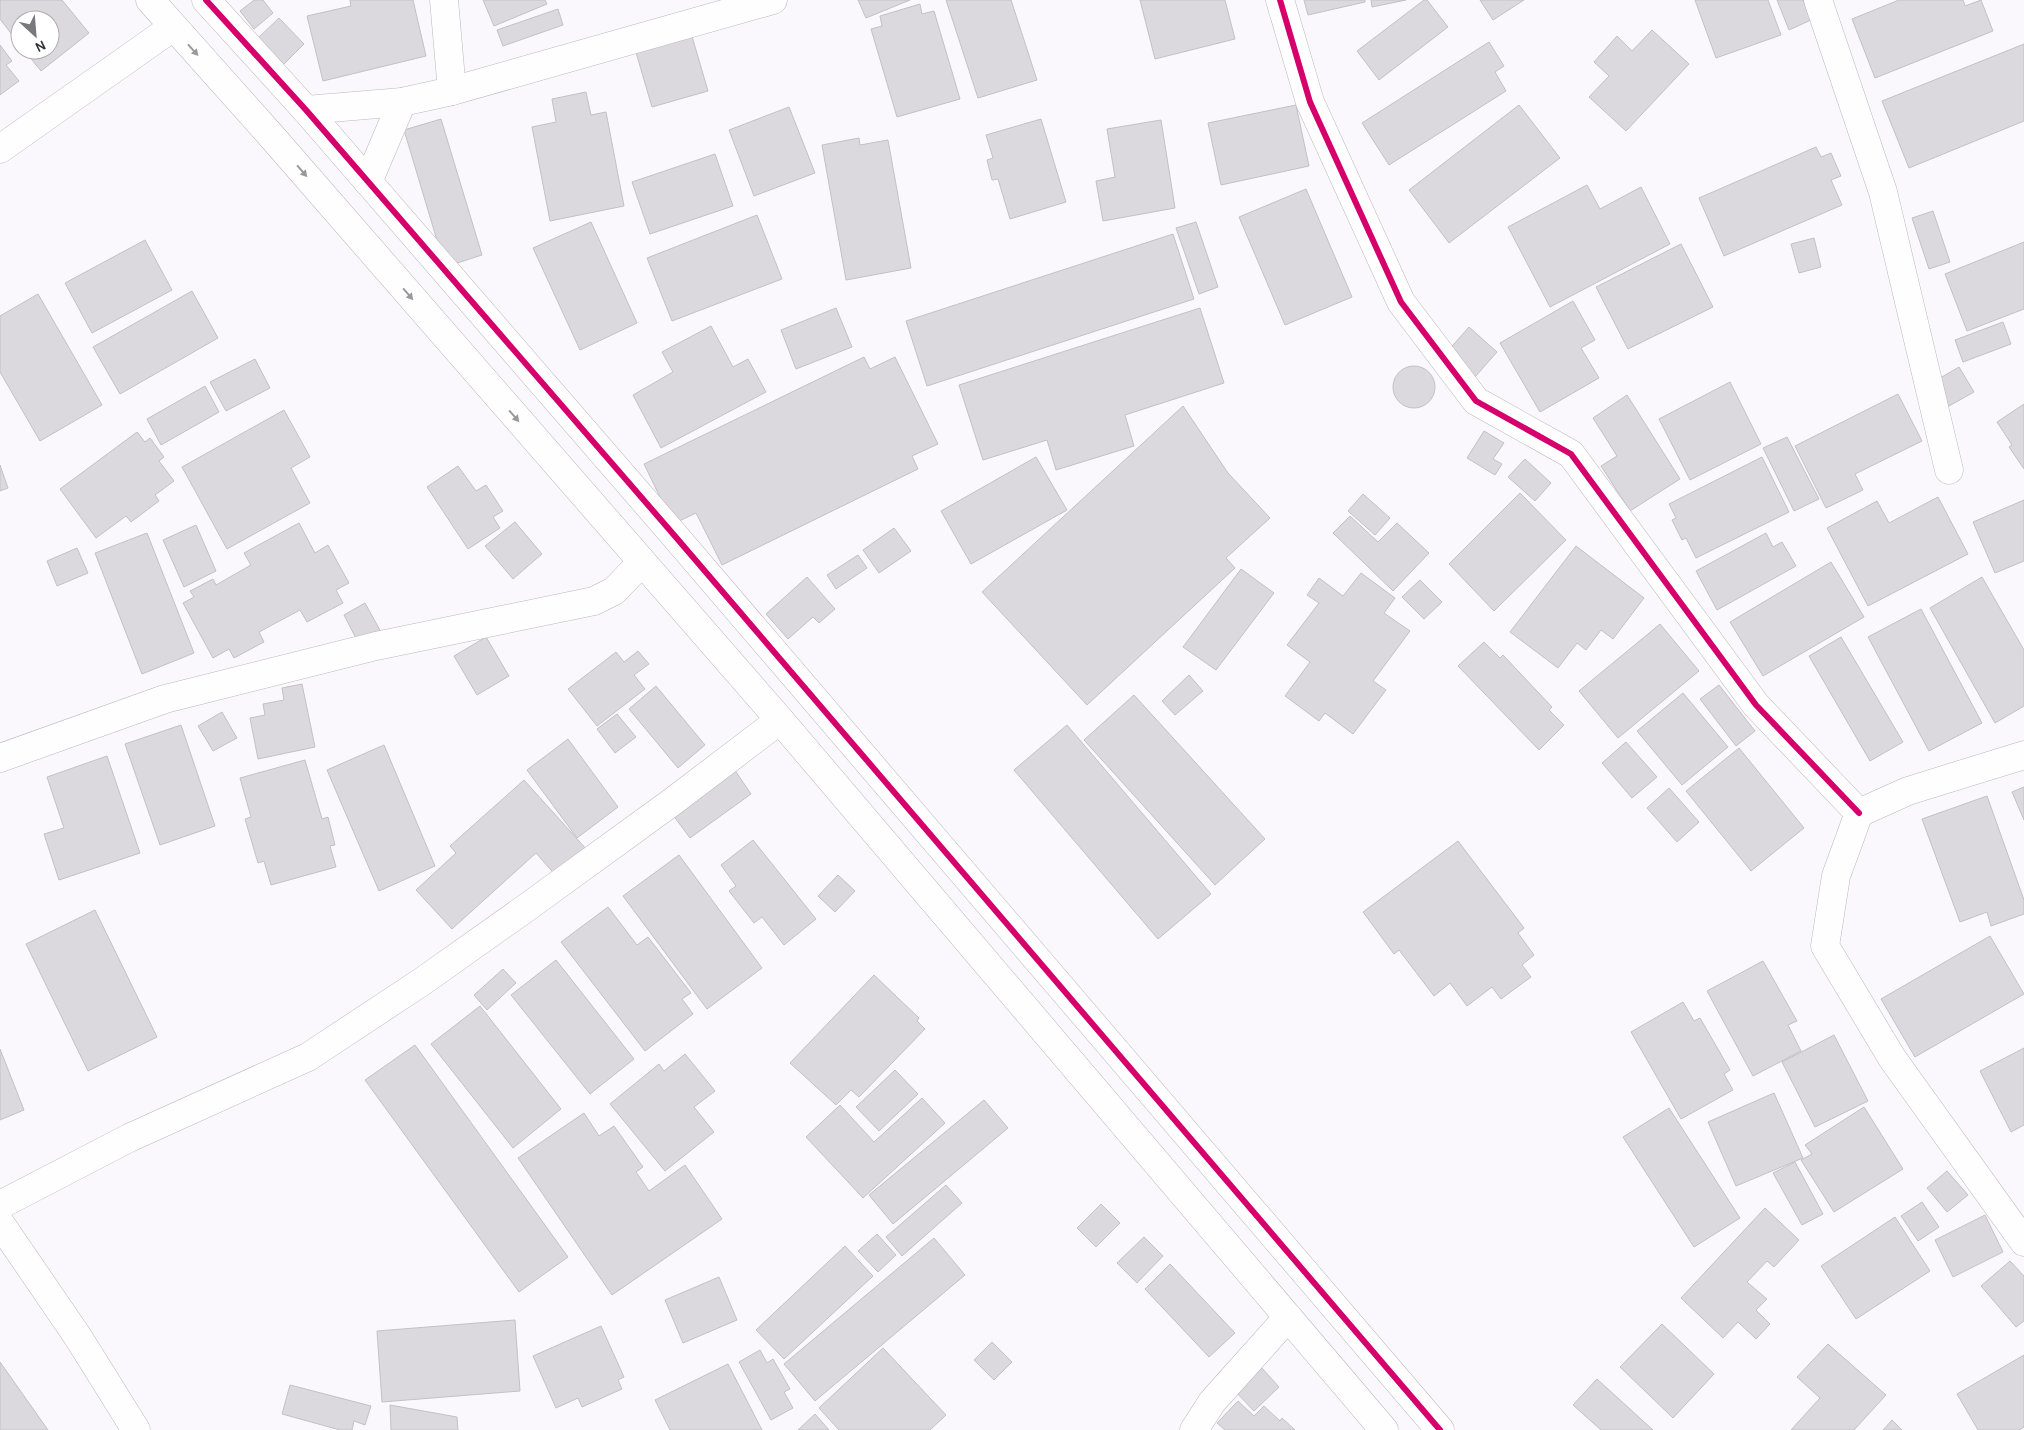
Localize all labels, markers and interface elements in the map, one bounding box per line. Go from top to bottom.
north arrow [10,10,60,60]
text: N [32,36,49,56]
one-way arrow [187,43,199,55]
one-way arrow [296,164,308,176]
one-way arrow [402,287,414,299]
one-way arrow [509,410,520,423]

